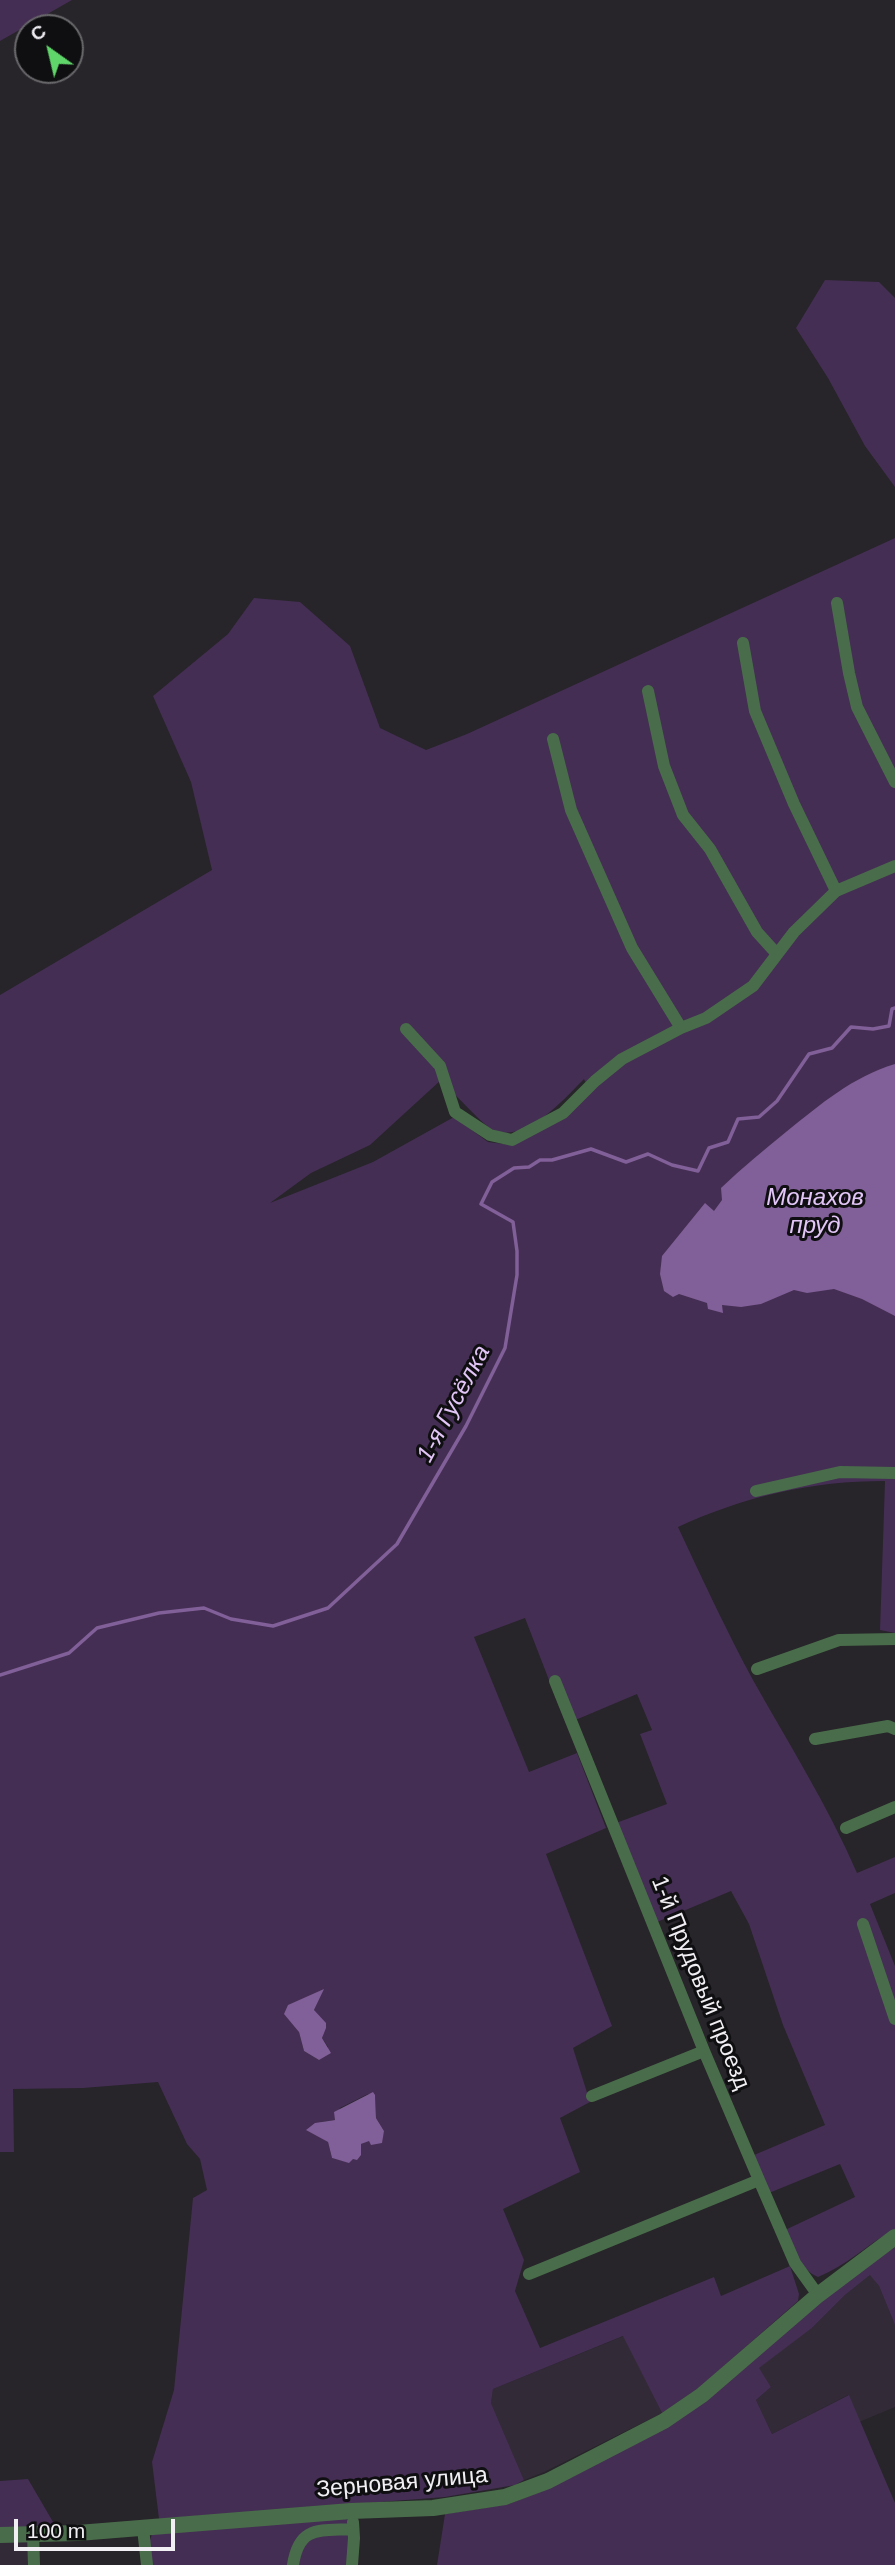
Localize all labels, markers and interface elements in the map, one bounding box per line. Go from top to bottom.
north arrow [14,14,84,84]
text: С [27,20,50,45]
water label: Монахов пруд [766,1184,864,1240]
water label: 1-я Гусёлка [411,1341,497,1467]
street label: 1-й Прудовый проезд [645,1872,755,2094]
street label: Зерновая улица [315,2462,489,2504]
scale bar [18,2506,178,2550]
text: 100 m [27,2519,85,2542]

